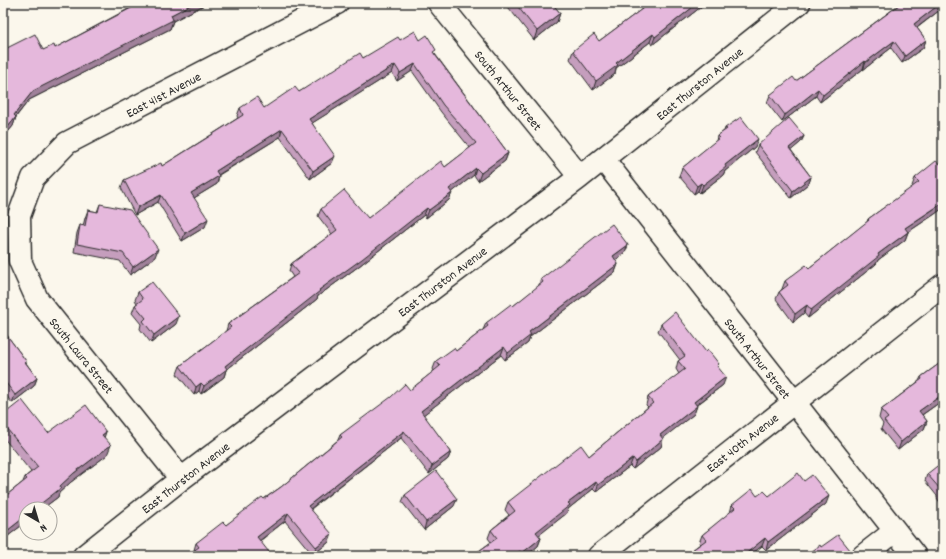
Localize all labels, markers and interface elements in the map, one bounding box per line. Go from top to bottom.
street label: East Thurston Avenue [653,44,749,126]
street label: South Arthur Street [469,47,546,136]
street label: East 41st Avenue [123,68,205,124]
street label: East Thurston Avenue [395,243,492,323]
street label: South Laura Street [43,314,117,399]
street label: South Arthur Street [718,315,794,404]
street label: East 40th Avenue [703,410,784,478]
street label: East Thurston Avenue [138,438,235,520]
north arrow [18,501,58,541]
text: N [35,519,50,536]

